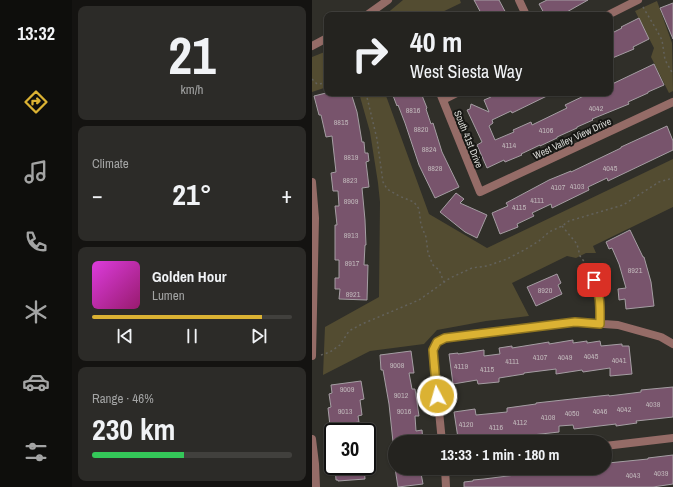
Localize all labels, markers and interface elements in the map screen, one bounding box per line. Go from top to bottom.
text: 21 [168,20,216,90]
text: 13:32 [17,21,55,46]
text: 40 m [410,23,462,61]
icon: right [344,28,396,80]
text: West Siesta Way [410,59,522,84]
text: km/h [180,81,204,98]
icon: directions [22,88,50,116]
house number: 4042 [589,103,604,113]
house number: 8816 [406,105,421,115]
street label: South 41st Drive [451,108,486,170]
street label: West Valley View Drive [531,114,614,162]
house number: 8815 [334,117,349,127]
house number: 8820 [414,124,429,134]
house number: 4106 [539,125,554,135]
house number: 4114 [502,140,516,150]
house number: 8824 [422,144,437,154]
house number: 8819 [344,152,359,162]
text: Climate [92,155,129,172]
icon: music [22,158,50,186]
house number: 8828 [428,163,443,173]
house number: 4045 [603,163,618,173]
text: 21° [172,174,212,214]
house number: 8823 [343,175,358,185]
text: − [92,180,103,210]
text: + [281,180,292,210]
house number: 4103 [570,181,585,191]
house number: 4107 [551,182,566,192]
house number: 4111 [530,195,544,205]
house number: 8909 [344,196,359,206]
house number: 4115 [512,202,526,212]
icon: phone [22,228,50,256]
house number: 8913 [344,230,359,240]
house number: 8917 [345,258,360,268]
pin [577,263,611,297]
house number: 8921 [628,265,643,275]
text: Golden Hour [152,266,227,287]
icon: arrive [583,269,605,291]
house number: 8920 [538,285,553,295]
text: Lumen [152,287,185,304]
house number: 8921 [346,289,361,299]
icon: climate [22,298,50,326]
icon: previous [114,325,136,347]
icon: pause [181,325,203,347]
icon: next [248,325,270,347]
house number: 4045 [584,351,599,361]
house number: 4107 [533,352,548,362]
house number: 4049 [558,352,573,362]
house number: 4041 [612,355,627,365]
house number: 4111 [505,356,519,366]
house number: 9008 [390,360,405,370]
house number: 4119 [454,361,468,371]
house number: 4115 [480,364,494,374]
icon: car [22,368,50,396]
position arrow [416,375,458,417]
house number: 9009 [340,384,355,394]
text: Range · 46% [92,390,154,407]
house number: 9012 [394,390,409,400]
house number: 4038 [646,399,661,409]
house number: 4042 [617,404,632,414]
house number: 9013 [338,406,353,416]
house number: 9016 [397,406,412,416]
house number: 4046 [593,406,608,416]
house number: 4050 [565,408,580,418]
text: 230 km [92,409,175,449]
house number: 4108 [541,412,556,422]
house number: 4112 [513,417,527,427]
house number: 4120 [459,419,474,429]
house number: 4116 [489,422,503,432]
speed limit sign: 30 [324,423,376,475]
icon: filters [22,438,50,466]
text: 13:33 · 1 min · 180 m [441,444,559,465]
house number: 4039 [654,468,669,478]
house number: 4043 [626,470,641,480]

